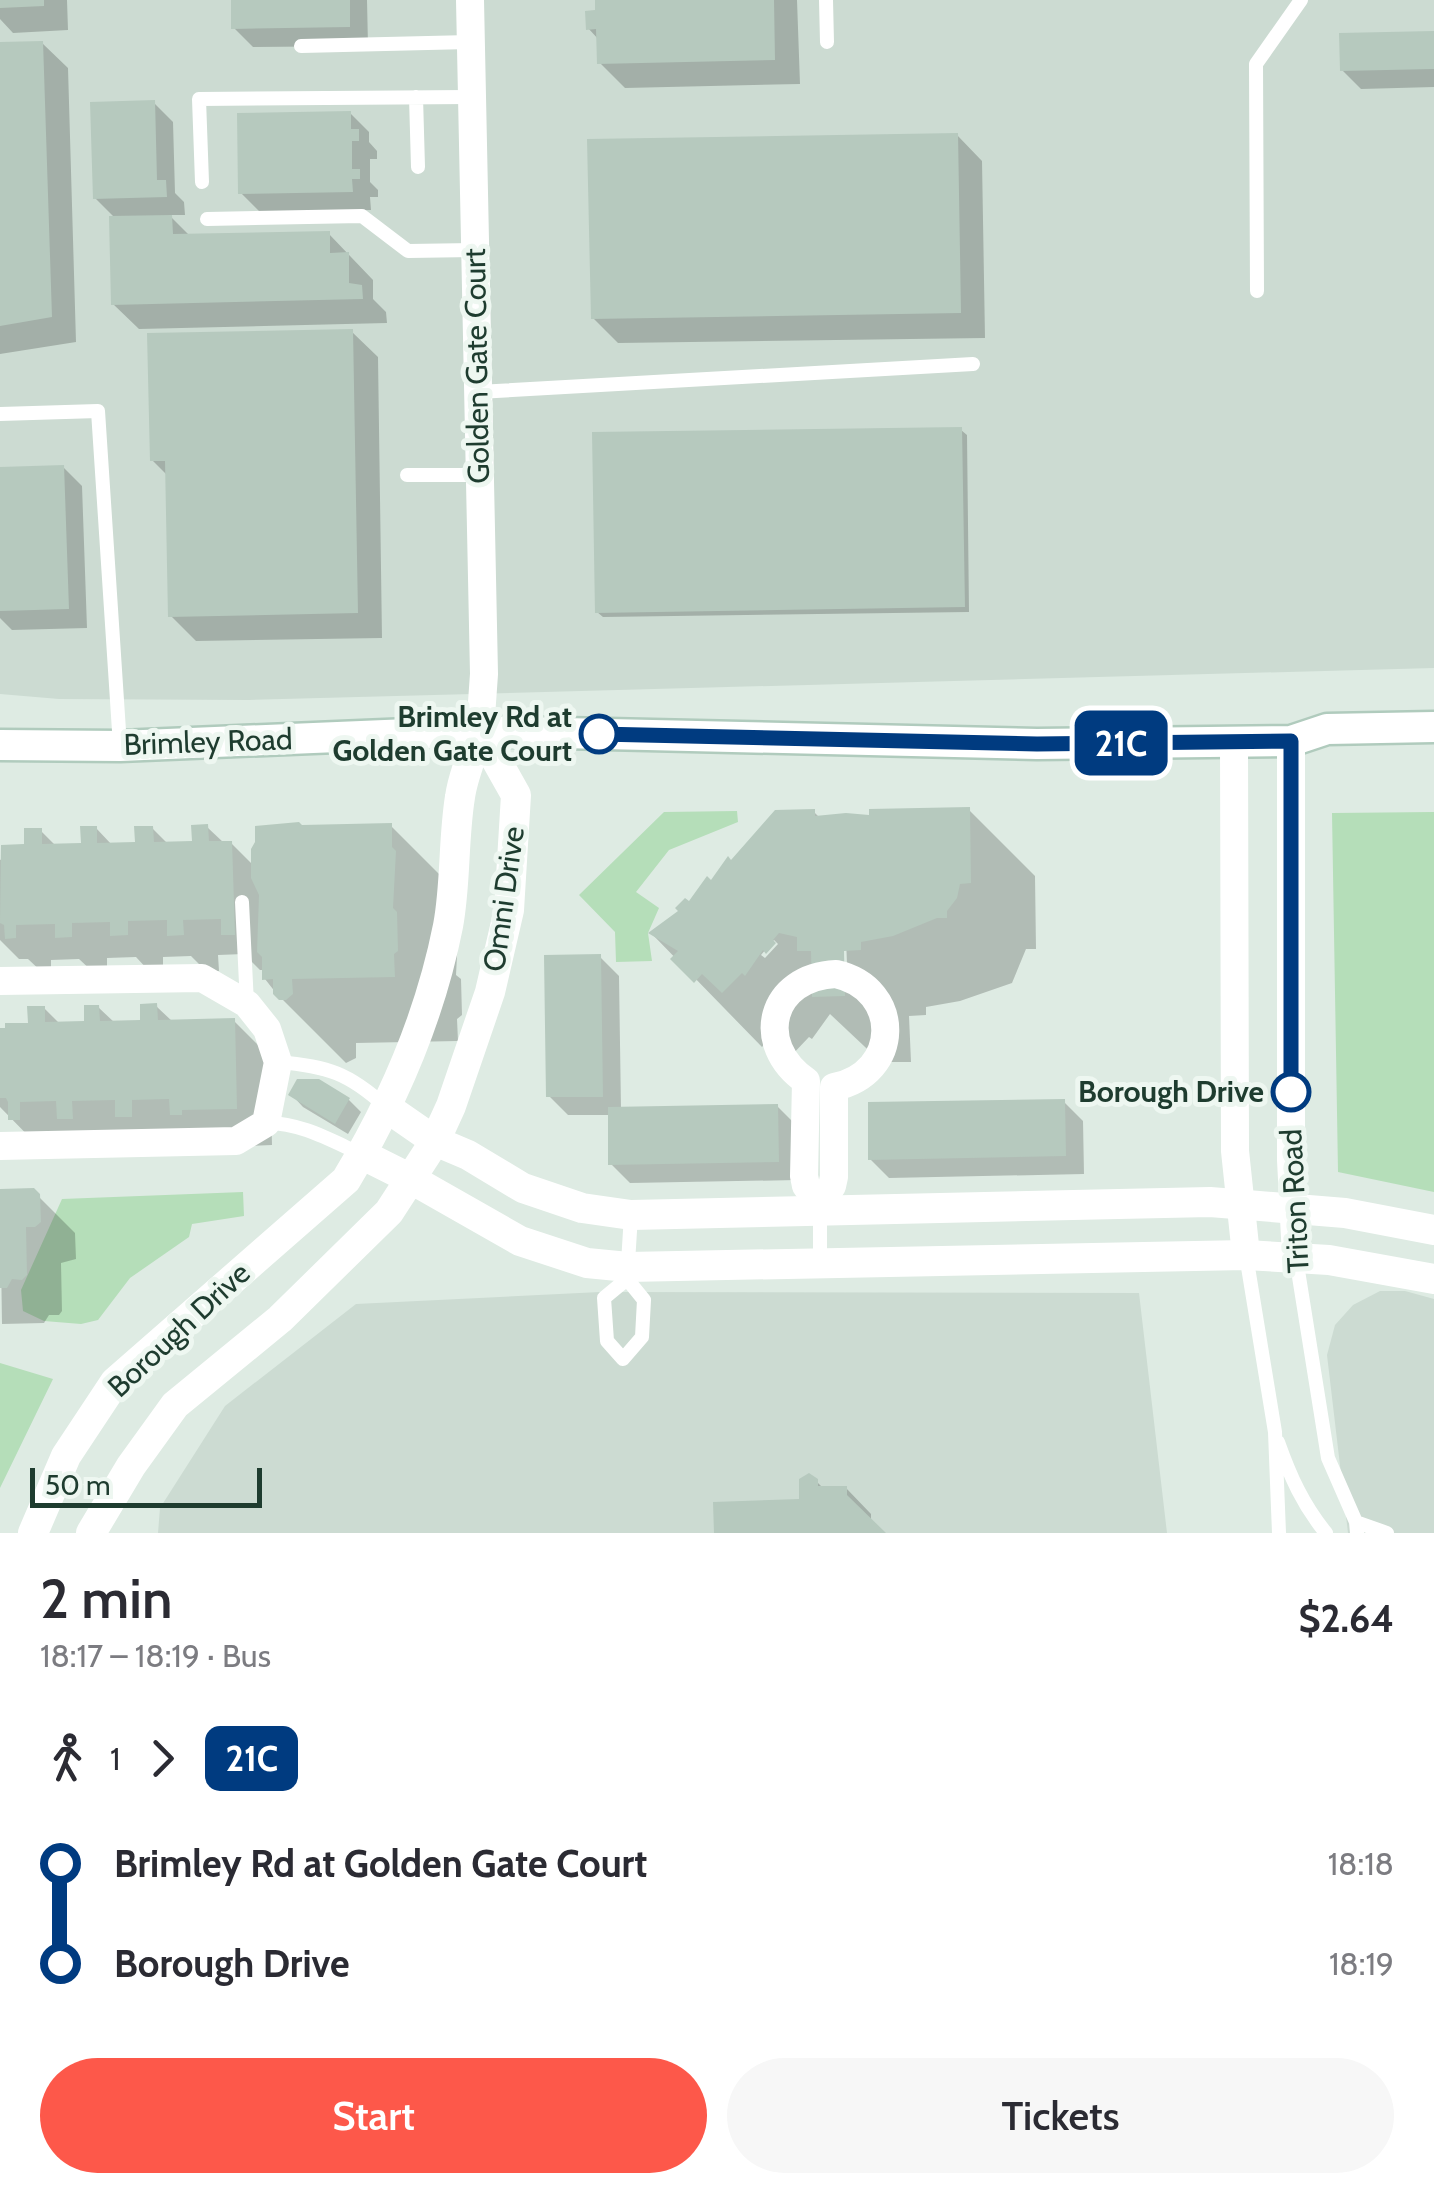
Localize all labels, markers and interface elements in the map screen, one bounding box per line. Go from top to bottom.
street label: Golden Gate Court [456,248,497,484]
place label: Brimley Rd at Golden Gate Court [333,698,572,769]
line badge: 21C [1064,710,1178,776]
marker: Brimley Rd at Golden Gate Court [580,715,618,753]
street label: Brimley Road [123,720,293,763]
text: 21C [1095,722,1147,765]
street label: Omni Drive [475,824,532,974]
place label: Borough Drive [1078,1073,1264,1110]
marker: Borough Drive [1272,1073,1310,1111]
street label: Triton Road [1272,1128,1317,1274]
street label: Borough Drive [100,1254,257,1405]
scale bar [30,1463,262,1508]
text: 50 m [45,1468,111,1502]
text: 2 min [40,1565,172,1632]
text: $2.64 [1298,1595,1394,1642]
text: 18:17 – 18:19 · Bus [40,1636,271,1675]
icon: walk [40,1731,95,1786]
icon: forward [135,1731,190,1786]
text: 21C [225,1737,278,1780]
text: 1 [110,1739,120,1778]
text: Brimley Rd at Golden Gate Court [114,1840,647,1887]
text: 18:18 [1328,1844,1394,1883]
text: Borough Drive [114,1940,350,1987]
text: 18:19 [1329,1944,1394,1983]
button: Start [40,2058,707,2173]
button: Tickets [727,2058,1394,2173]

